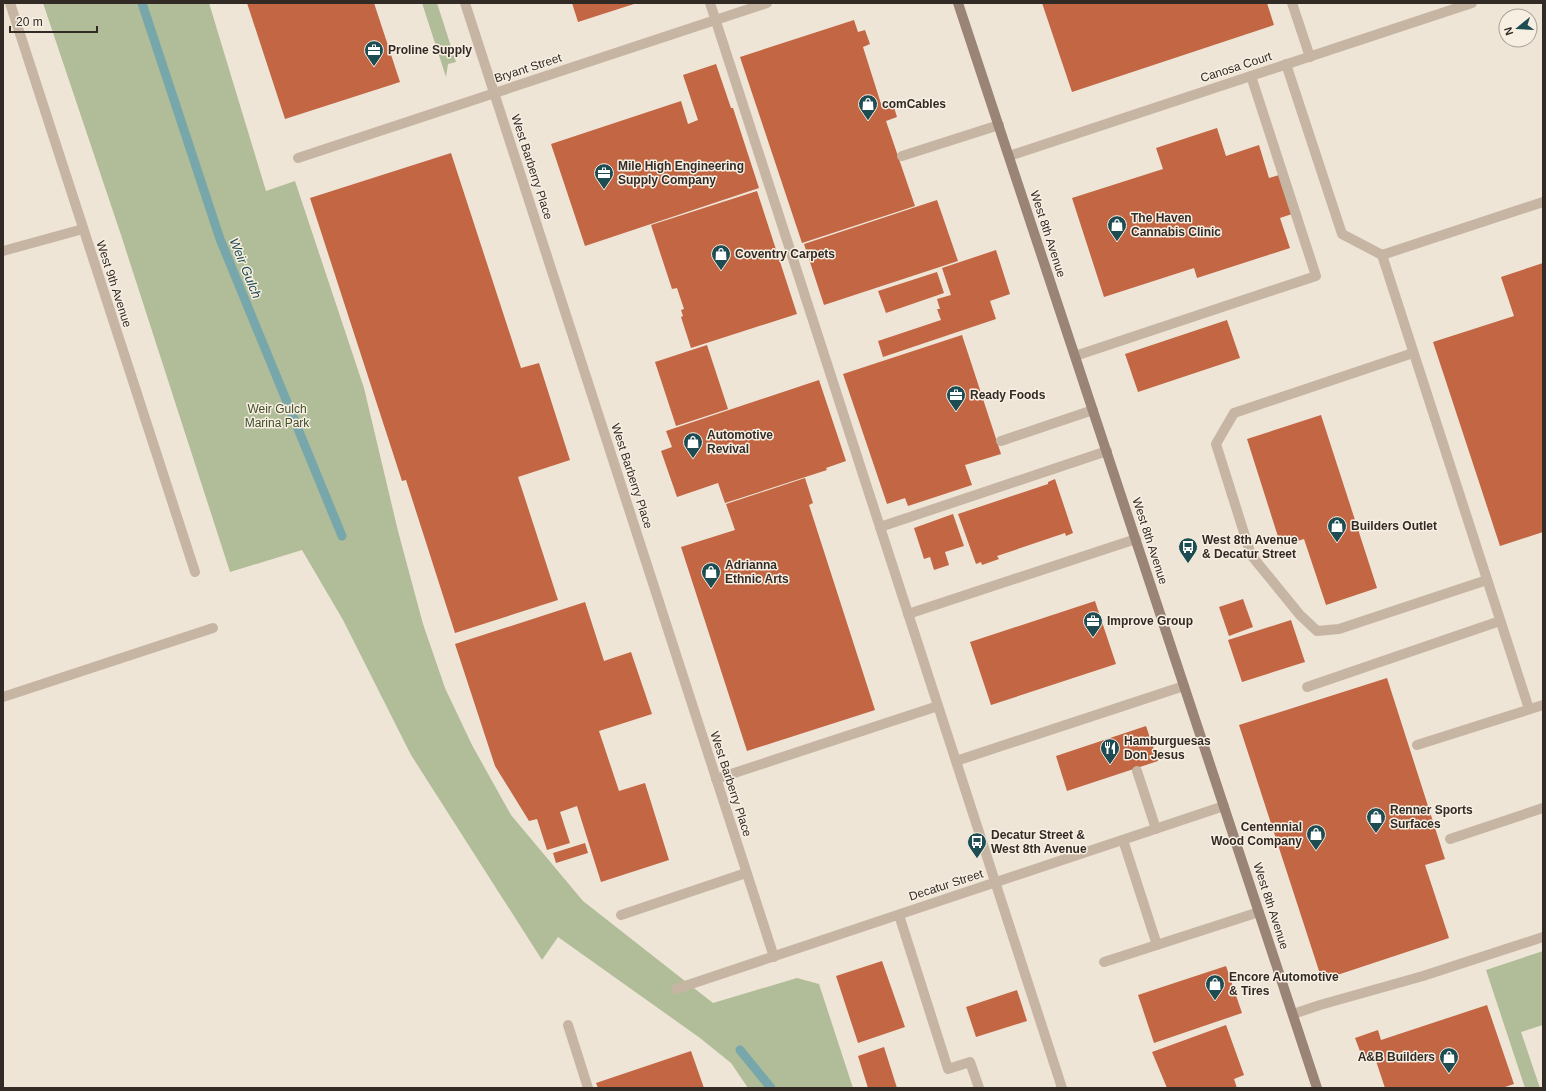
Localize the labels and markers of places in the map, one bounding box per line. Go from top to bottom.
office icon: Proline Supply [363,39,385,67]
place label: Proline Supply [388,43,472,57]
shop icon: comCables [857,93,879,121]
place label: comCables [882,97,946,111]
place label: Mile High Engineering Supply Company [618,159,744,187]
office icon: Mile High Engineering Supply Company [593,162,615,190]
place label: The Haven Cannabis Clinic [1131,211,1221,239]
shop icon: The Haven Cannabis Clinic [1106,214,1128,242]
shop icon: Coventry Carpets [710,243,732,271]
place label: Coventry Carpets [735,247,835,261]
office icon: Ready Foods [945,384,967,412]
place label: Ready Foods [970,388,1046,402]
place label: Automotive Revival [707,428,773,456]
shop icon: Automotive Revival [682,431,704,459]
shop icon: Builders Outlet [1326,515,1348,543]
place label: Builders Outlet [1351,519,1437,533]
place label: West 8th Avenue & Decatur Street [1202,533,1298,561]
bus stop icon: West 8th Avenue & Decatur Street [1177,536,1199,564]
place label: Adrianna Ethnic Arts [725,558,789,586]
shop icon: Adrianna Ethnic Arts [700,561,722,589]
office icon: Improve Group [1082,610,1104,638]
place label: Improve Group [1107,614,1193,628]
place label: Hamburguesas Don Jesus [1124,734,1211,762]
restaurant icon: Hamburguesas Don Jesus [1099,737,1121,765]
place label: Renner Sports Surfaces [1390,803,1473,831]
shop icon: Renner Sports Surfaces [1365,806,1387,834]
place label: Centennial Wood Company [1211,820,1302,848]
shop icon: Centennial Wood Company [1305,823,1327,851]
place label: Decatur Street & West 8th Avenue [991,828,1087,856]
bus stop icon: Decatur Street & West 8th Avenue [966,831,988,859]
place label: Encore Automotive & Tires [1229,970,1339,998]
shop icon: Encore Automotive & Tires [1204,973,1226,1001]
shop icon: A&B Builders [1438,1046,1460,1074]
place label: A&B Builders [1358,1050,1435,1064]

